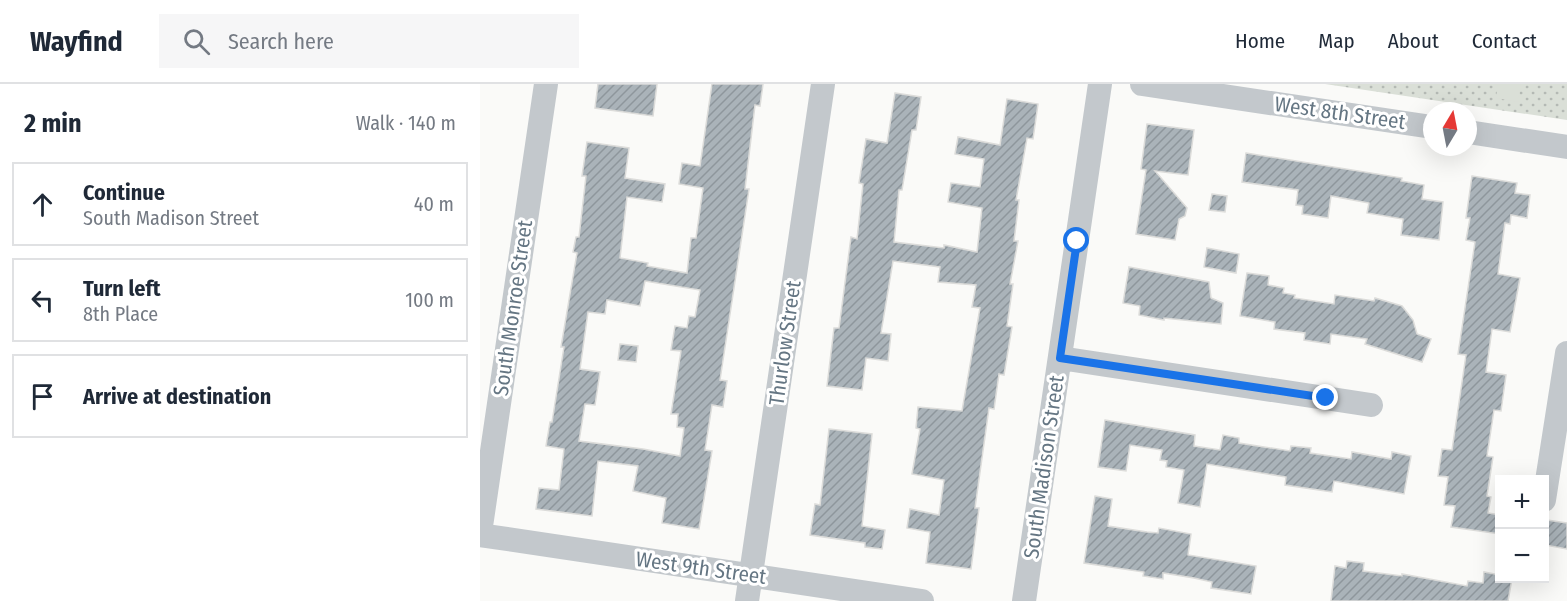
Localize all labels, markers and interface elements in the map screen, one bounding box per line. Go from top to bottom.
search box [159,14,579,68]
text: Wayfind [30,25,123,58]
icon: search [180,25,213,58]
text: Search here [228,28,334,55]
text: Home [1235,28,1285,54]
text: Map [1318,28,1355,54]
text: About [1388,28,1439,54]
text: Contact [1472,28,1537,54]
street label: West 8th Street [1273,91,1407,135]
north arrow [1423,102,1477,156]
text: 2 min [24,108,82,139]
text: Walk · 140 m [356,111,456,135]
text: Continue [83,179,165,206]
icon: ahead [26,188,59,221]
text: 40 m [414,192,454,216]
text: South Madison Street [83,206,259,230]
street label: South Monroe Street [488,218,538,397]
route start [1063,227,1089,253]
text: Turn left [83,275,161,302]
street label: Thurlow Street [763,279,807,407]
icon: left [26,284,59,317]
text: 100 m [405,288,454,312]
text: 8th Place [83,302,158,326]
street label: South Madison Street [1018,374,1070,560]
icon: arrive [26,380,59,413]
text: Arrive at destination [83,383,271,410]
route end [1312,384,1338,410]
map controls [1495,475,1549,583]
button: + [1495,475,1549,529]
button: − [1495,529,1549,583]
street label: West 9th Street [634,546,768,590]

